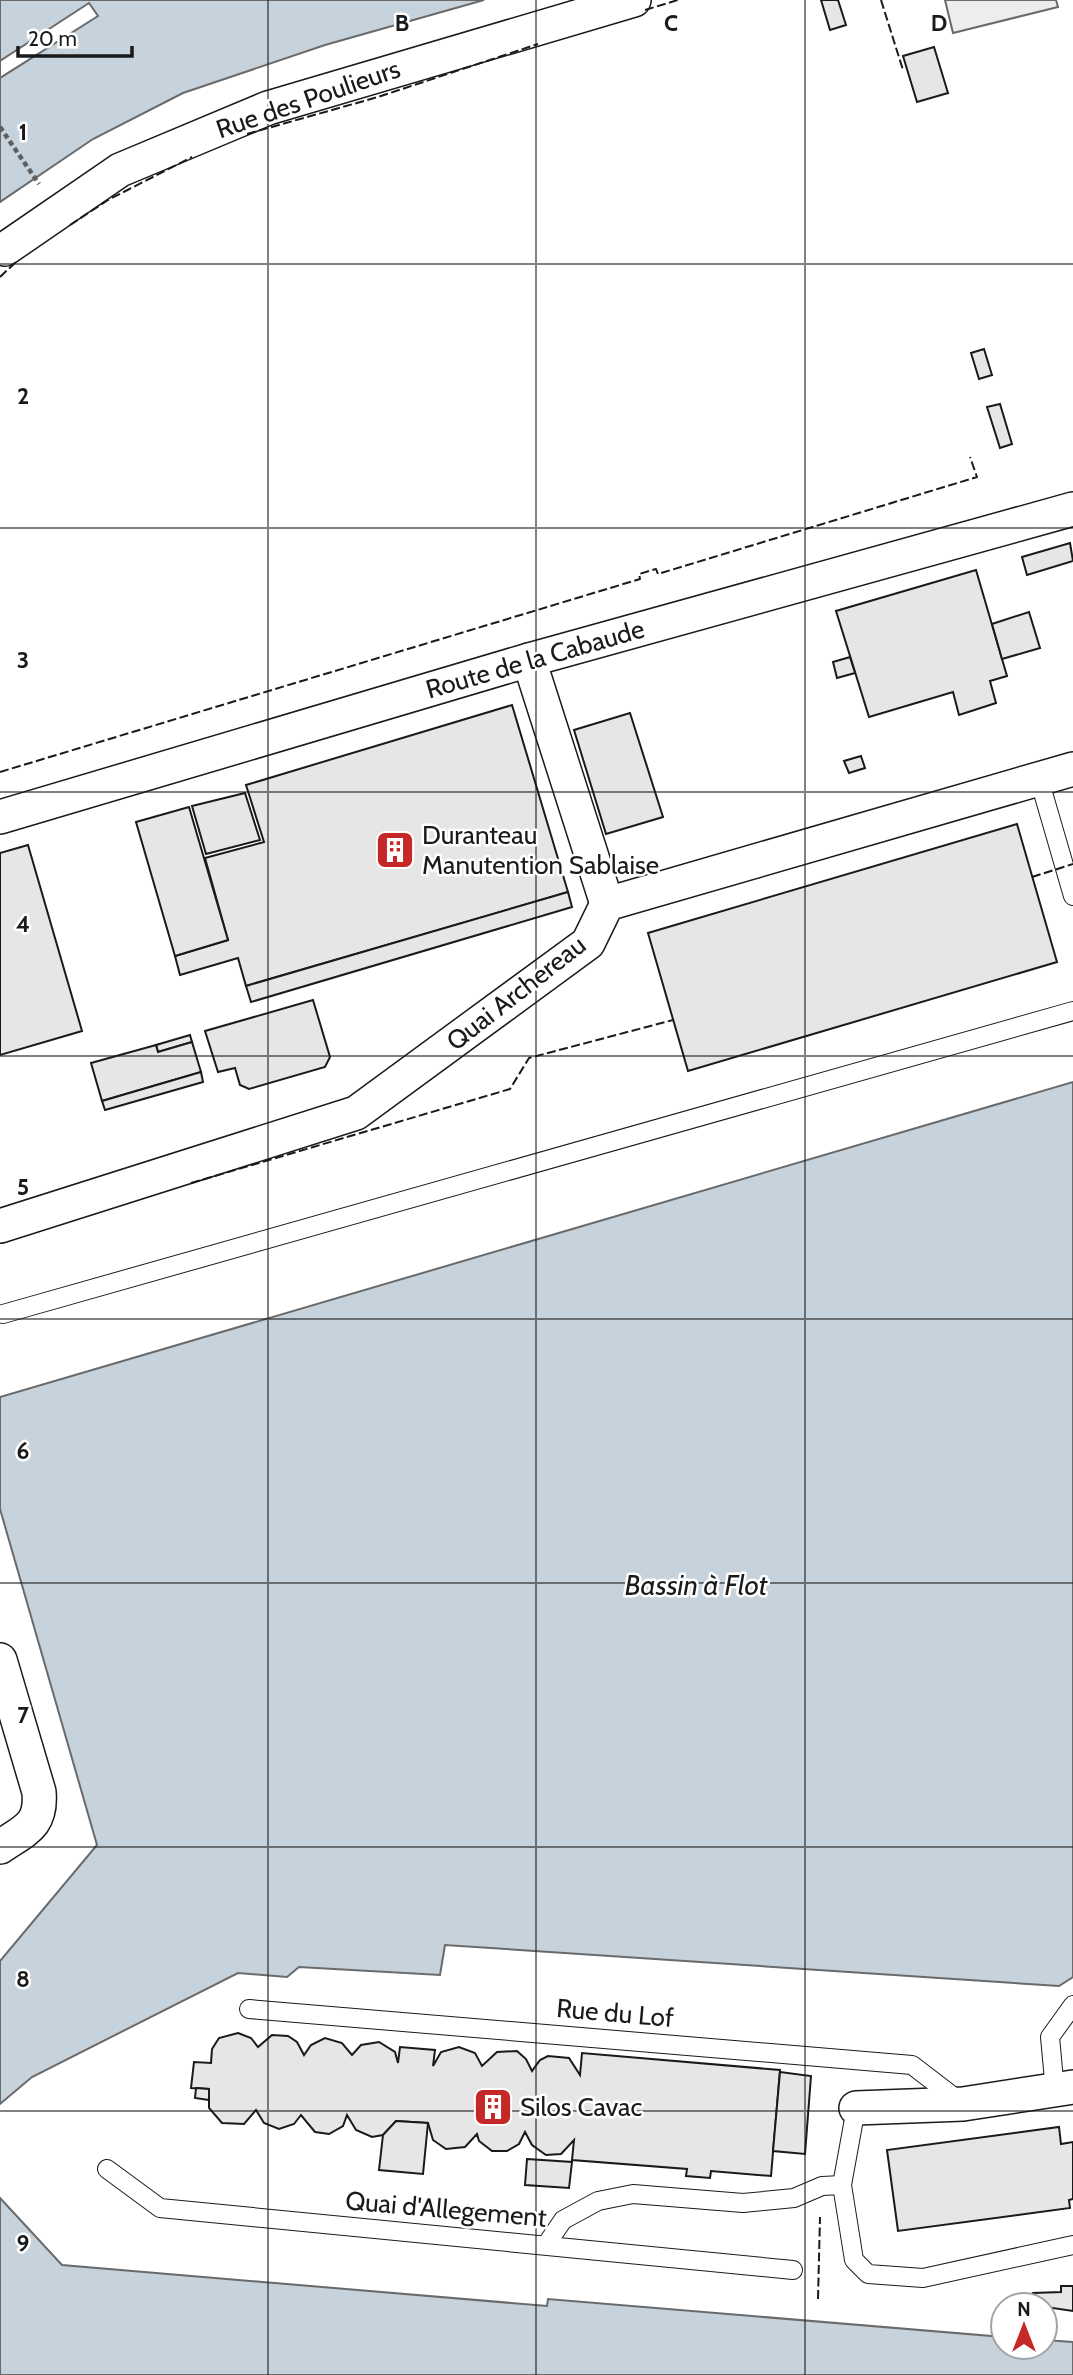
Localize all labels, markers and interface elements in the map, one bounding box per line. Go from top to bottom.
text: B [395,9,409,37]
text: C [664,9,678,37]
text: D [931,9,947,37]
scale bar [18,14,131,58]
text: 20 m [28,26,77,51]
street label: Rue des Poulieurs [212,52,404,145]
text: 1 [19,118,27,146]
text: 2 [17,382,29,410]
street label: Route de la Cabaude [422,613,648,705]
text: 3 [17,646,29,674]
place label: Duranteau Manutention Sablaise [422,819,659,881]
building icon: Duranteau Manutention Sablaise [374,829,416,871]
text: 4 [16,910,30,938]
street label: Quai Archereau [440,929,592,1057]
text: 5 [17,1173,29,1201]
text: 6 [17,1437,29,1465]
water label: Bassin à Flot [625,1568,768,1602]
text: 7 [17,1701,29,1729]
text: 8 [16,1965,30,1993]
street label: Rue du Lof [555,1992,675,2034]
building icon: Silos Cavac [472,2086,514,2128]
place label: Silos Cavac [520,2091,643,2123]
street label: Quai d'Allegement [344,2184,548,2234]
text: 9 [17,2229,29,2257]
north arrow [989,2291,1059,2361]
text: N [1017,2298,1031,2321]

